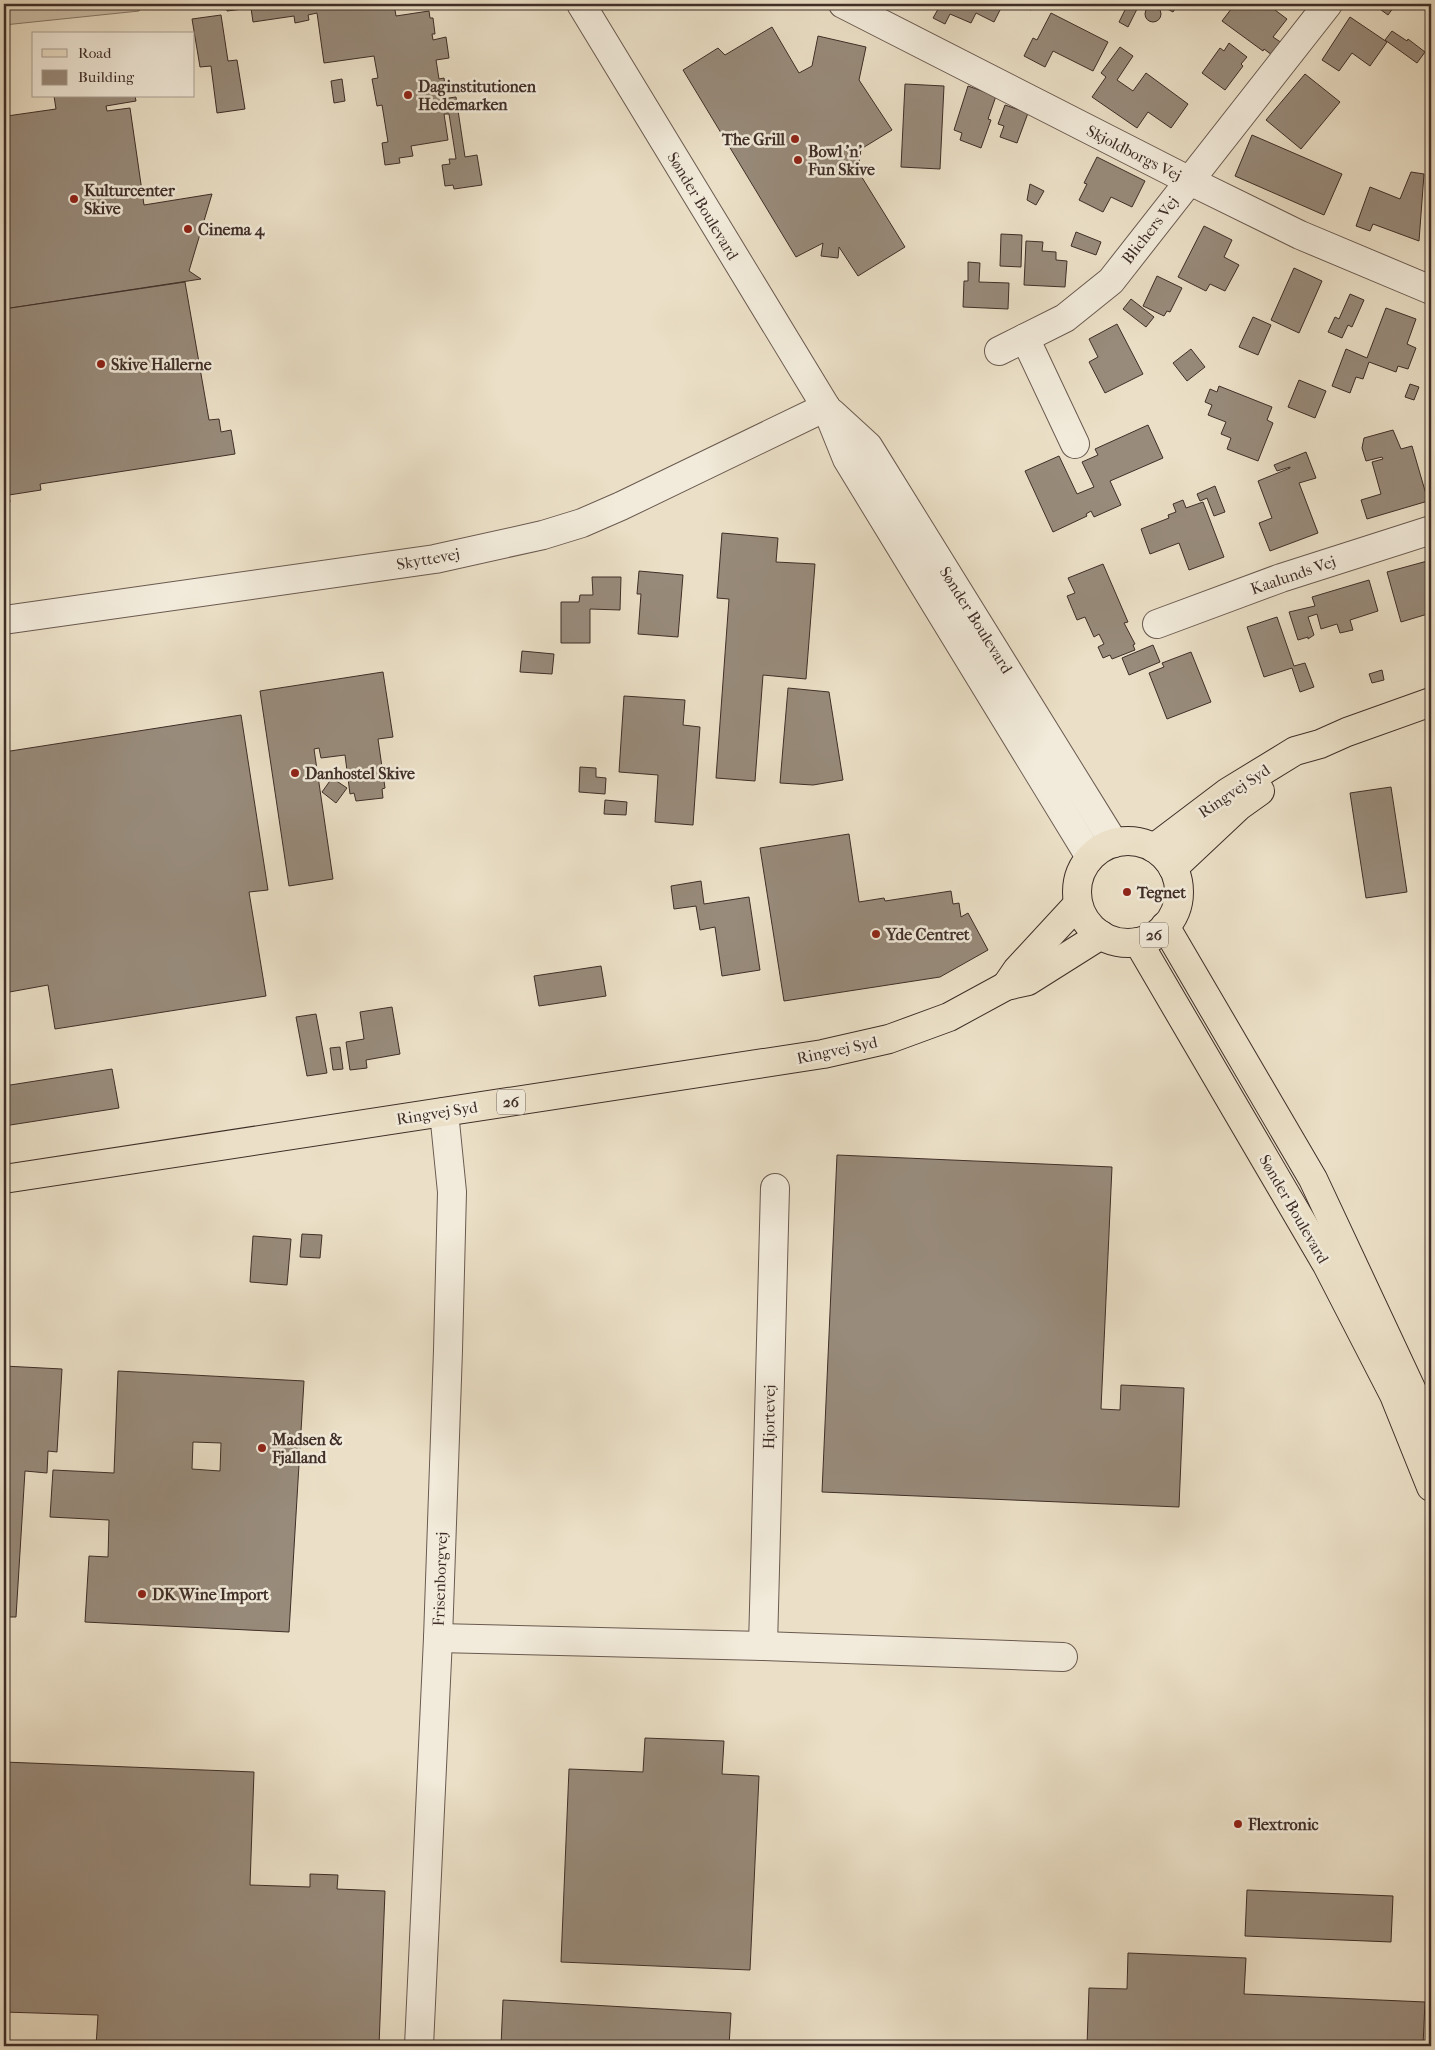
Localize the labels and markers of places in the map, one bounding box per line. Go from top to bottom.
place label: Daginstitutionen Hedemarken [418,77,537,114]
marker: Daginstitutionen Hedemarken [402,89,414,101]
place label: The Grill [721,130,786,149]
marker: The Grill [789,133,801,145]
place label: Bowl 'n' Fun Skive [807,142,875,179]
marker: Bowl 'n' Fun Skive [792,154,804,166]
place label: Kulturcenter Skive [84,181,176,218]
marker: Kulturcenter Skive [68,193,80,205]
place label: Cinema 4 [198,220,266,240]
marker: Cinema 4 [182,223,194,235]
place label: Skive Hallerne [111,355,212,374]
marker: Skive Hallerne [95,358,107,370]
place label: Danhostel Skive [305,764,415,783]
marker: Danhostel Skive [289,767,301,779]
place label: Tegnet [1136,883,1186,903]
marker: Tegnet [1121,886,1133,898]
place label: Yde Centret [885,925,970,944]
marker: Yde Centret [870,928,882,940]
place label: Madsen & Fjalland [271,1430,342,1467]
marker: Madsen & Fjalland [256,1442,268,1454]
place label: DK Wine Import [152,1585,269,1605]
marker: DK Wine Import [136,1588,148,1600]
place label: Flextronic [1247,1815,1319,1834]
marker: Flextronic [1232,1818,1244,1830]

